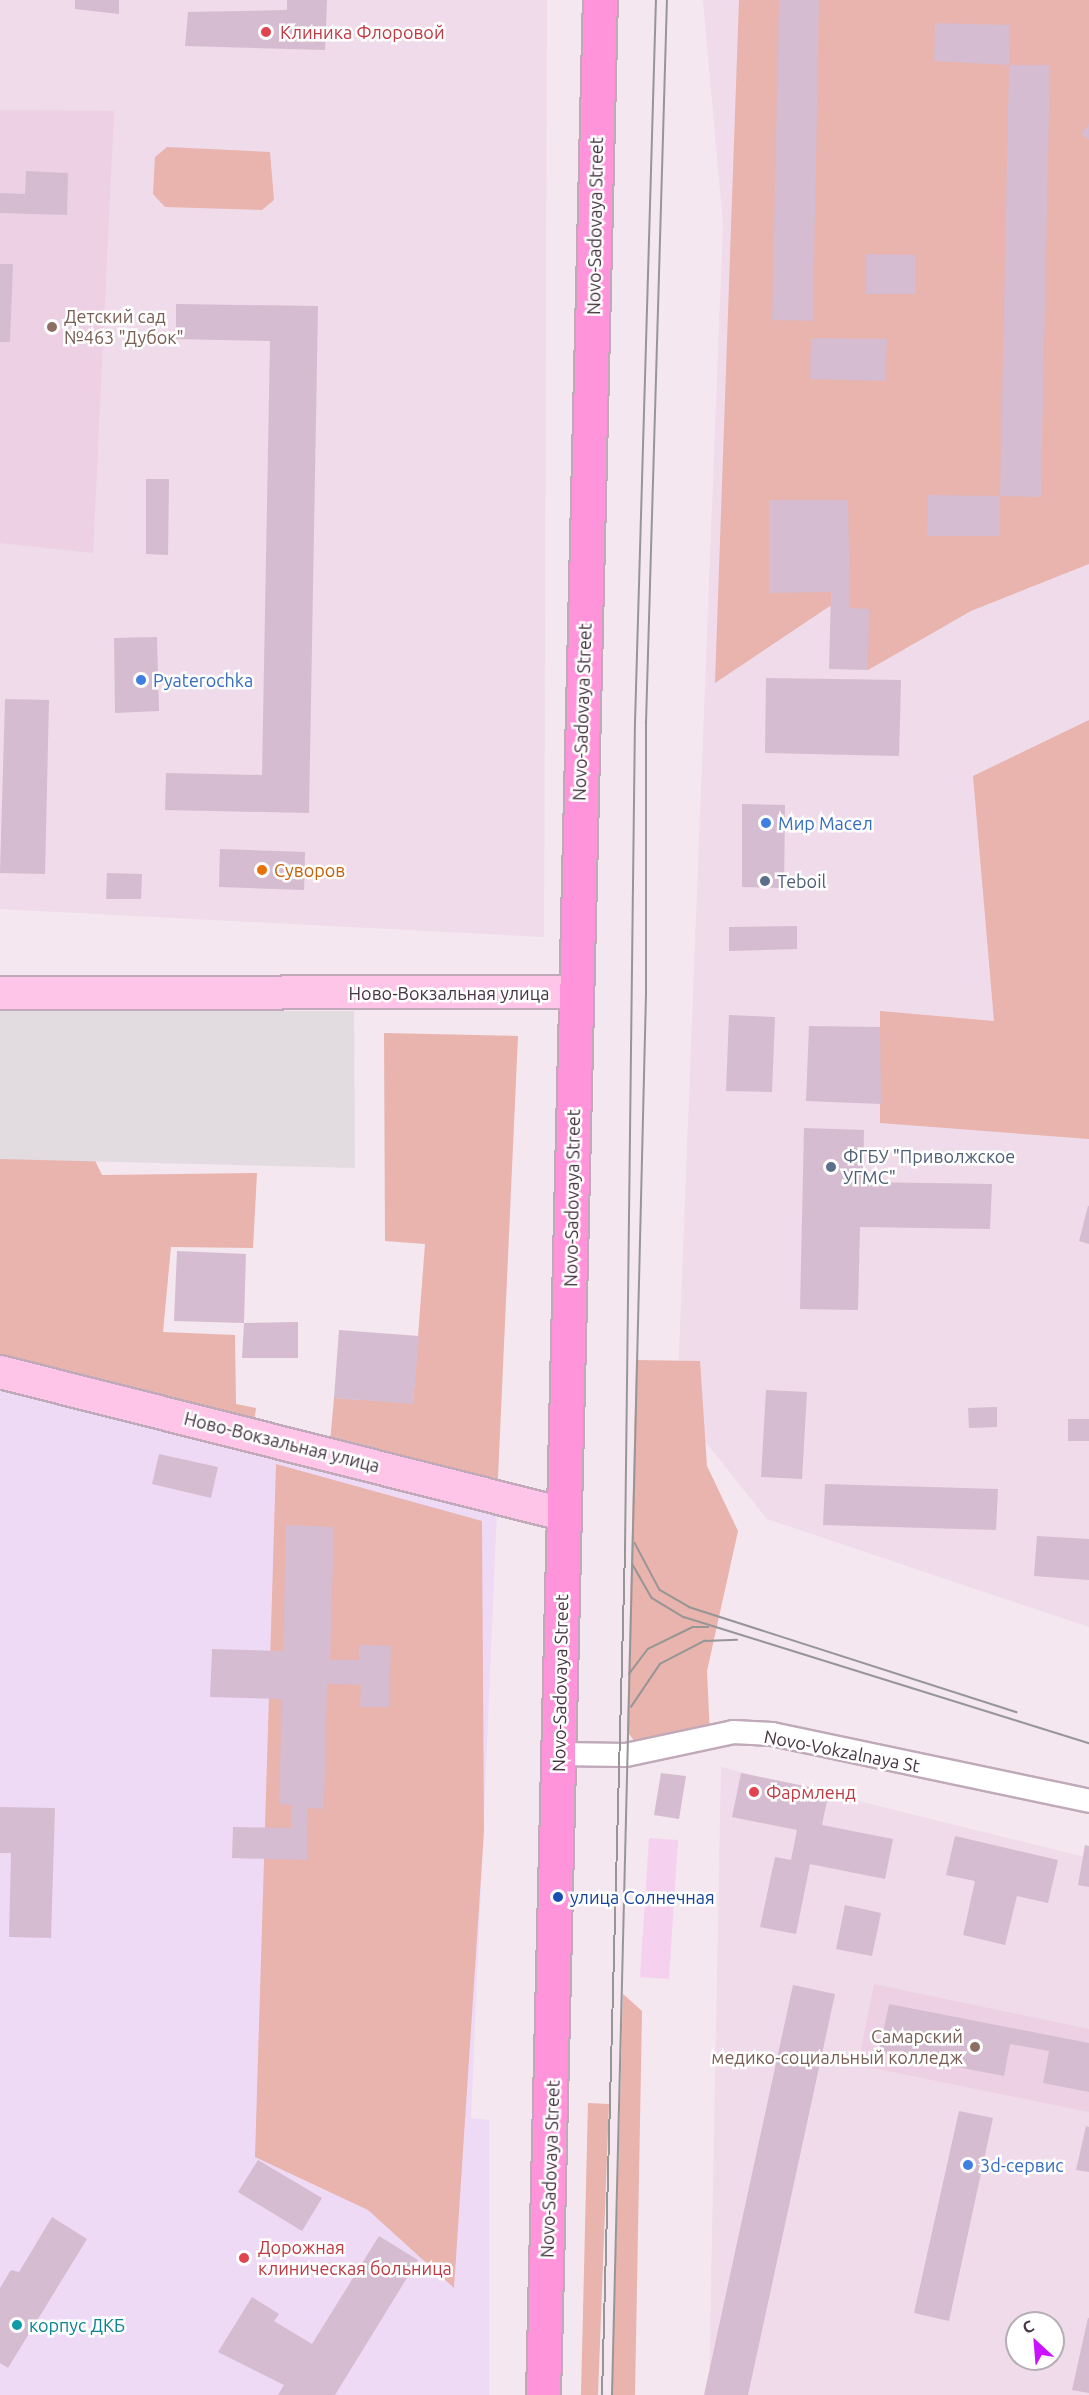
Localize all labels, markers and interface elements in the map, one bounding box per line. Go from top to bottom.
place label: Клиника Флоровой [280,21,445,43]
marker: Клиника Флоровой [257,23,275,41]
street label: Novo-Sadovaya Street [583,137,607,315]
place label: Детский сад №463 "Дубок" [64,306,184,348]
marker: Детский сад №463 "Дубок" [45,320,59,334]
street label: Novo-Sadovaya Street [568,623,596,801]
place label: Pyaterochka [153,669,253,691]
marker: Pyaterochka [134,673,148,687]
place label: Мир Масел [778,812,873,834]
marker: Мир Масел [759,816,773,830]
place label: Суворов [274,859,345,881]
marker: Суворов [255,863,269,877]
place label: Teboil [777,870,826,892]
marker: Teboil [758,874,772,888]
street label: Ново-Вокзальная улица [349,982,549,1004]
street label: Novo-Sadovaya Street [560,1109,584,1287]
place label: ФГБУ "Приволжское УГМС" [843,1146,1015,1188]
marker: ФГБУ "Приволжское УГМС" [824,1160,838,1174]
street label: Ново-Вокзальная улица [182,1407,382,1477]
street label: Novo-Sadovaya Street [548,1594,572,1772]
street label: Novo-Vokzalnaya St [762,1725,922,1777]
place label: Фармленд [766,1781,856,1803]
marker: Фармленд [747,1785,761,1799]
place label: улица Солнечная [570,1886,715,1908]
marker: улица Солнечная [551,1890,565,1904]
place label: Самарский медико-социальный колледж [711,2026,963,2068]
marker: Самарский медико-социальный колледж [968,2040,982,2054]
street label: Novo-Sadovaya Street [536,2080,564,2258]
place label: 3d-сервис [980,2154,1064,2176]
marker: 3d-сервис [961,2158,975,2172]
place label: Дорожная клиническая больница [258,2237,452,2280]
marker: Дорожная клиническая больница [235,2249,253,2267]
north arrow [1005,2311,1065,2371]
place label: корпус ДКБ [29,2314,125,2336]
text: С [1019,2316,1037,2337]
marker: корпус ДКБ [10,2318,24,2332]

